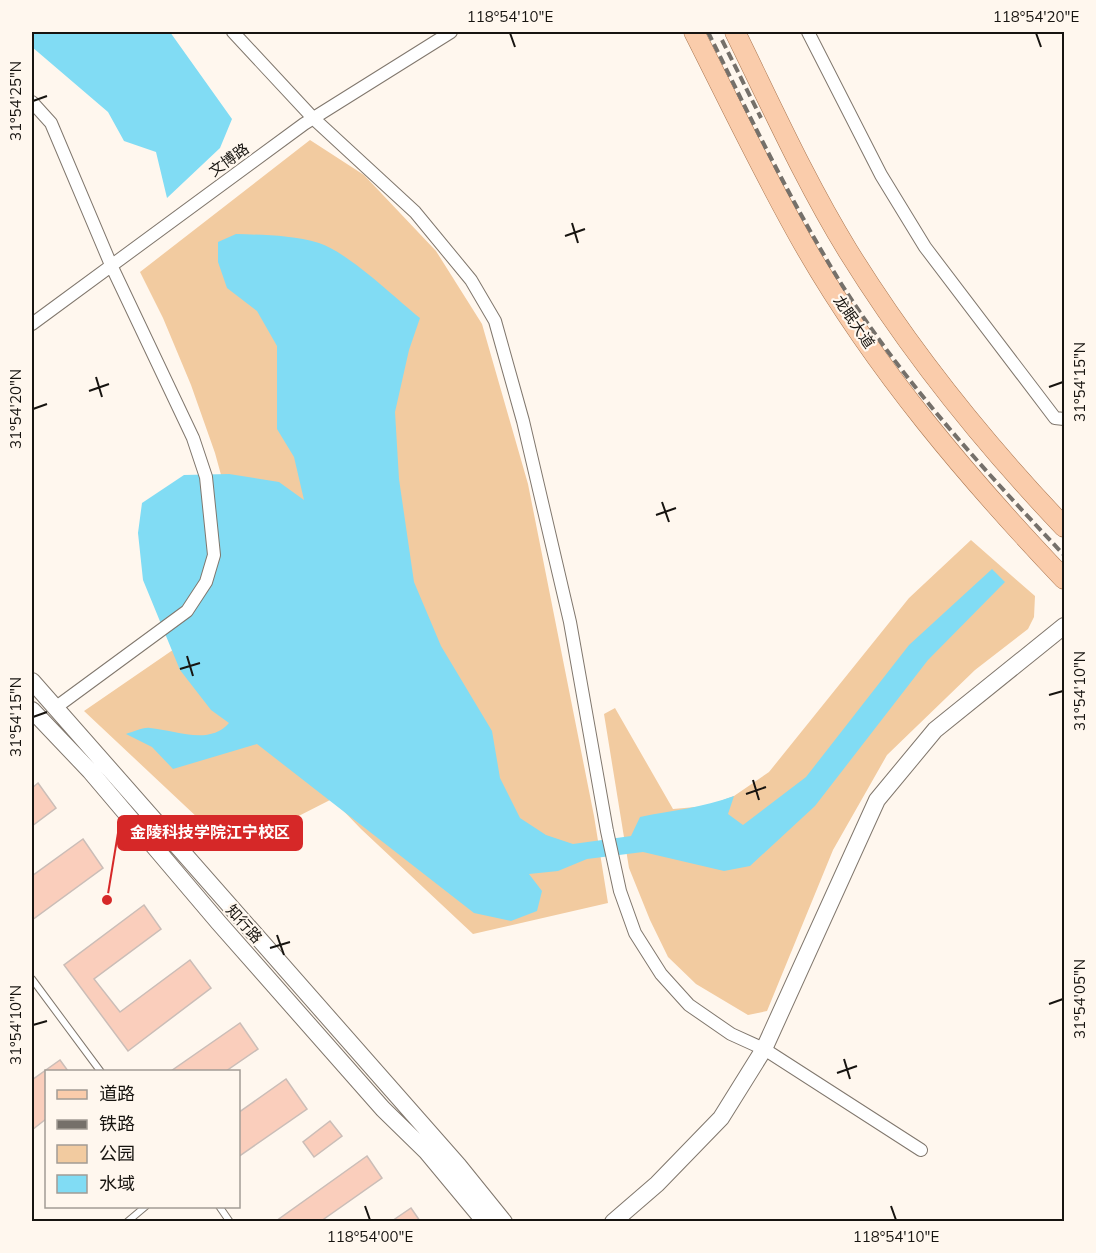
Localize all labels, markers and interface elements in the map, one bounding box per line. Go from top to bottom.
text: 118°54'10"E [467,7,553,26]
text: 118°54'20"E [993,7,1079,26]
text: 31°54'25"N [6,61,25,141]
street label: 文博路 [205,139,252,181]
street label: 龙眠大道 [830,292,879,352]
text: 31°54'15"N [1070,342,1089,422]
text: 31°54'20"N [6,369,25,449]
text: 31°54'10"N [1070,651,1089,731]
text: 31°54'15"N [6,677,25,757]
callout: 金陵科技学院江宁校区 [118,816,302,850]
text: 金陵科技学院江宁校区 [130,822,290,842]
street label: 知行路 [222,901,266,947]
text: 31°54'05"N [1070,959,1089,1039]
text: 31°54'10"N [6,985,25,1065]
legend [45,1070,240,1208]
text: 道路 [99,1082,135,1105]
text: 铁路 [99,1112,135,1135]
text: 公园 [99,1142,135,1165]
text: 水域 [99,1172,135,1195]
text: 118°54'00"E [327,1227,413,1246]
text: 118°54'10"E [853,1227,939,1246]

